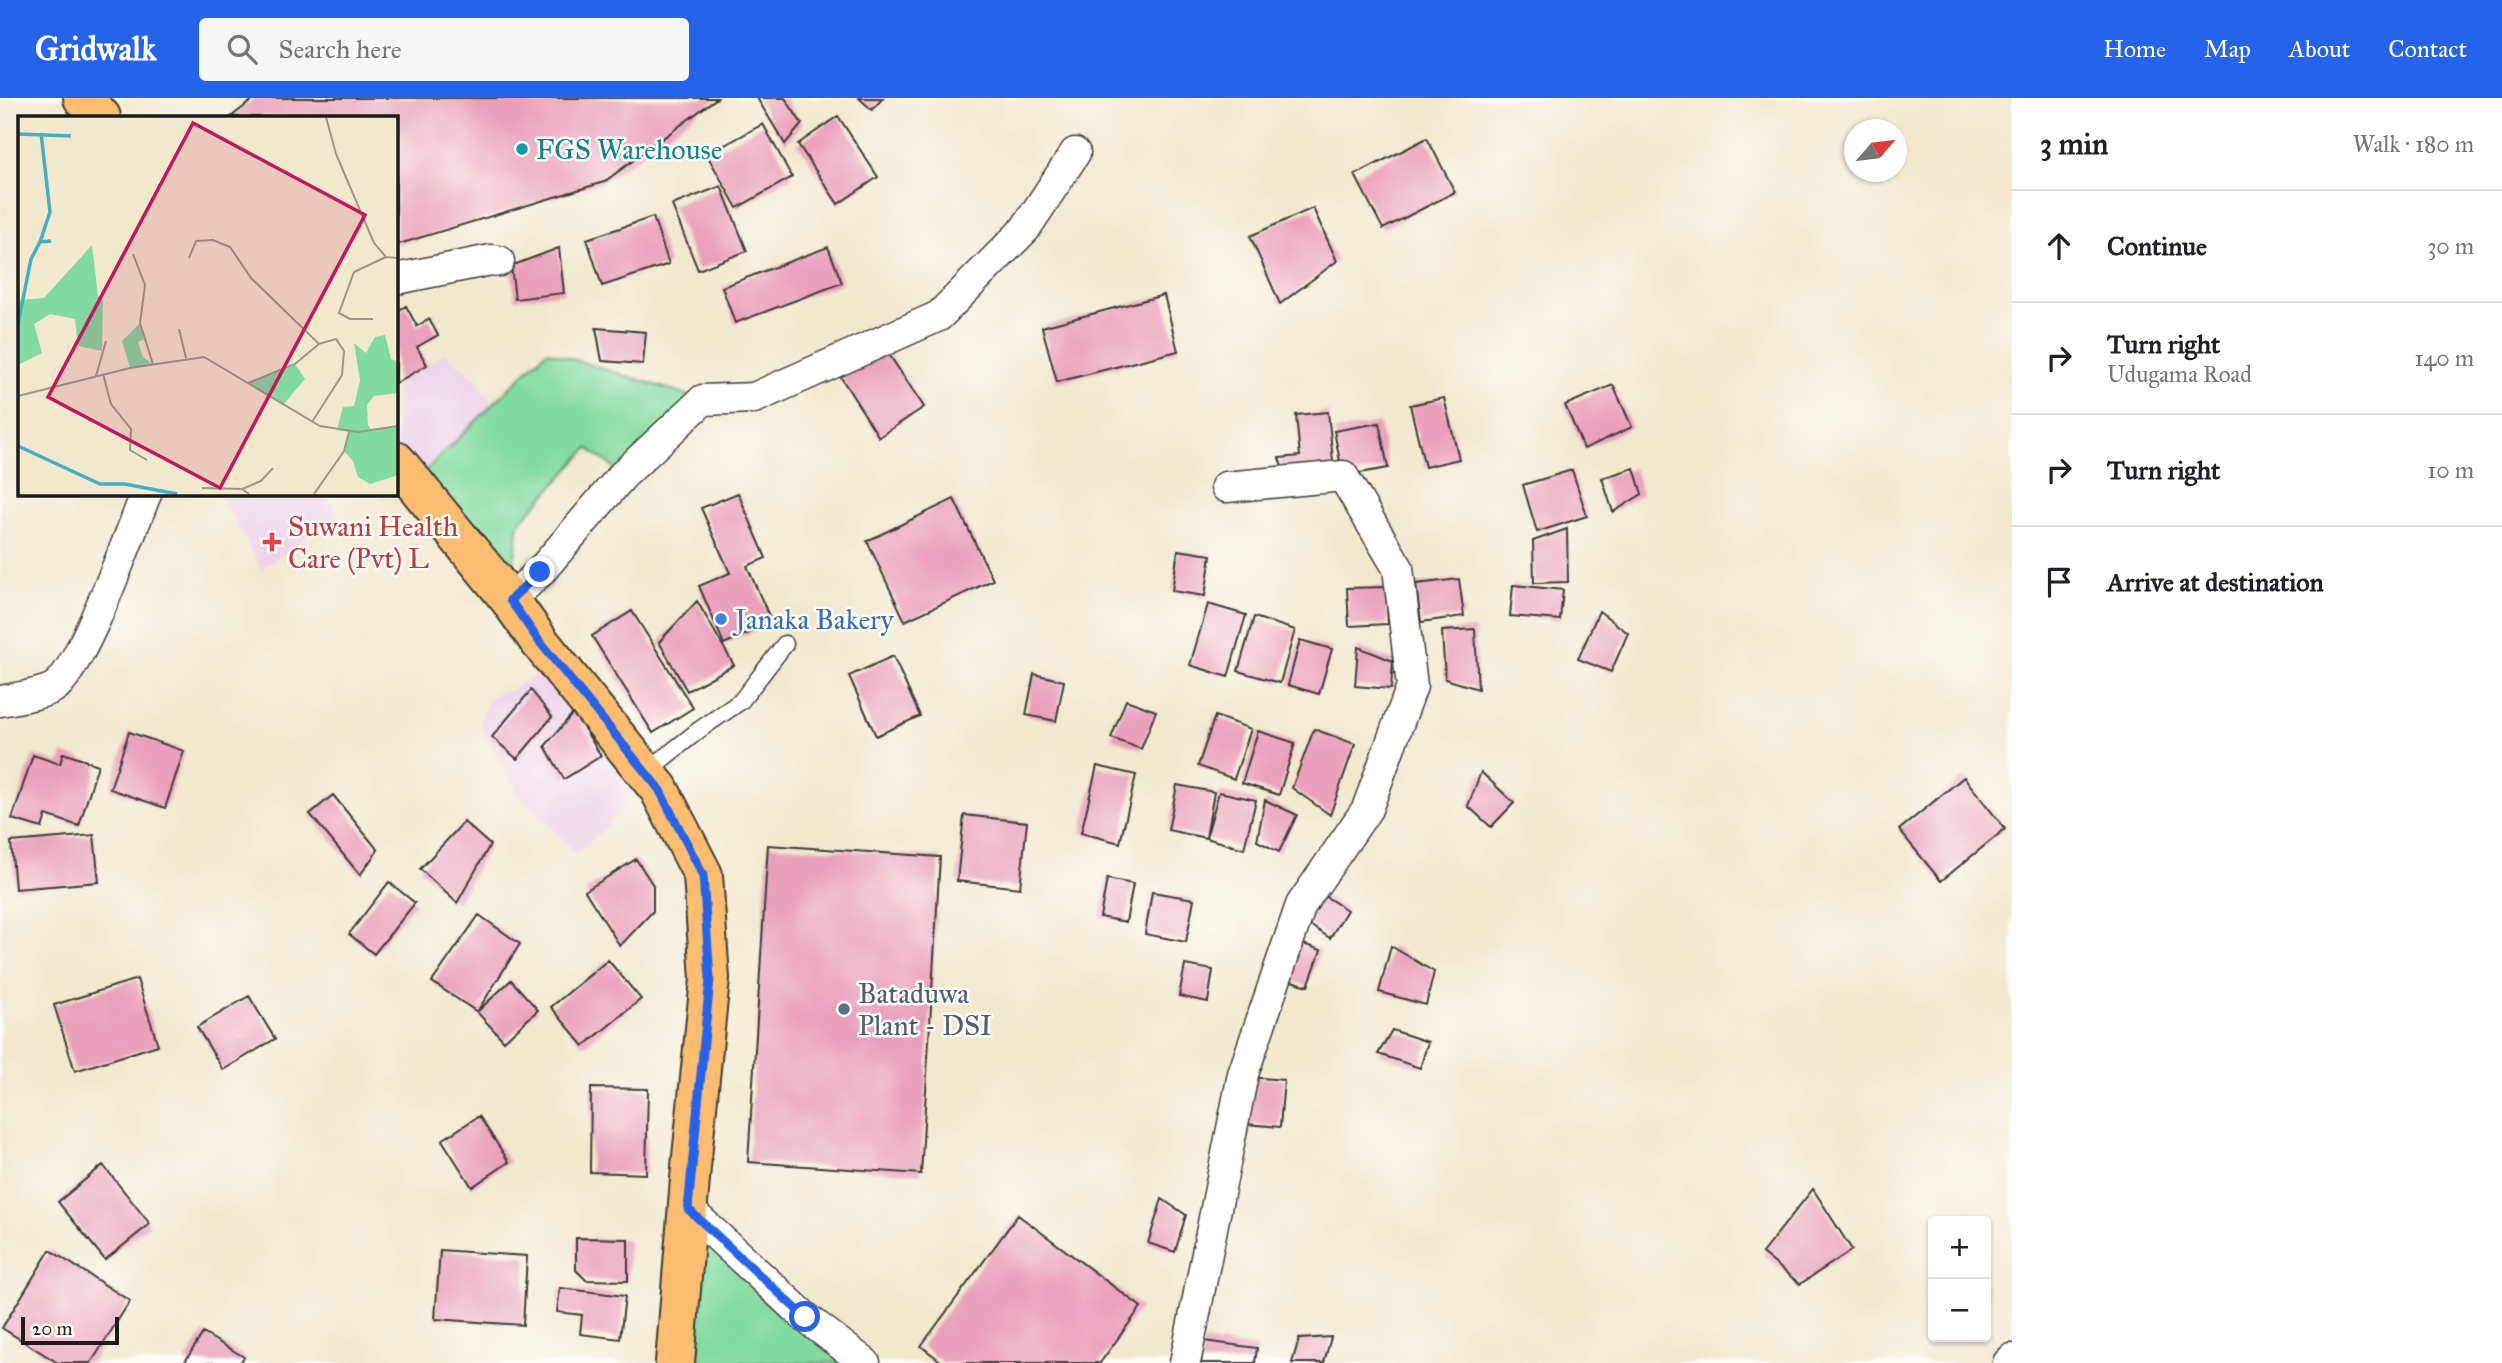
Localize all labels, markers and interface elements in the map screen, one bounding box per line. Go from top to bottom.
search box [199,18,689,81]
text: Gridwalk [35,29,157,69]
icon: search [223,30,261,68]
text: Search here [279,33,402,65]
text: Home [2103,34,2166,64]
text: Map [2204,34,2251,64]
text: About [2289,34,2350,64]
text: Contact [2388,34,2467,64]
inset map [18,116,397,495]
north arrow [1844,119,1907,182]
text: 3 min [2040,126,2108,162]
text: Walk · 180 m [2353,130,2474,158]
place label: FGS Warehouse [536,132,722,167]
marker: FGS Warehouse [514,141,530,157]
icon: ahead [2040,227,2078,265]
text: Continue [2107,230,2207,262]
text: 30 m [2427,232,2474,260]
text: Turn right [2107,328,2220,360]
icon: right [2040,339,2078,377]
text: 140 m [2414,344,2474,372]
text: Udugama Road [2107,360,2252,388]
icon: right [2040,451,2078,489]
text: Turn right [2107,454,2220,486]
text: 10 m [2427,456,2474,484]
place label: Suwani Health Care (Pvt) L [288,509,459,576]
marker: Suwani Health Care (Pvt) L [262,532,282,552]
route end [524,556,555,587]
icon: arrive [2040,563,2078,601]
text: Arrive at destination [2107,566,2324,598]
place label: Janaka Bakery [732,602,895,637]
marker: Janaka Bakery [713,611,729,627]
place label: Bataduwa Plant - DSI [858,976,992,1043]
marker: Bataduwa Plant - DSI [836,1001,852,1017]
map controls [1928,1216,1991,1342]
button: + [1928,1216,1991,1279]
button: − [1928,1279,1991,1342]
route start [789,1301,820,1332]
scale bar [21,1314,119,1346]
text: 20 m [32,1317,73,1340]

